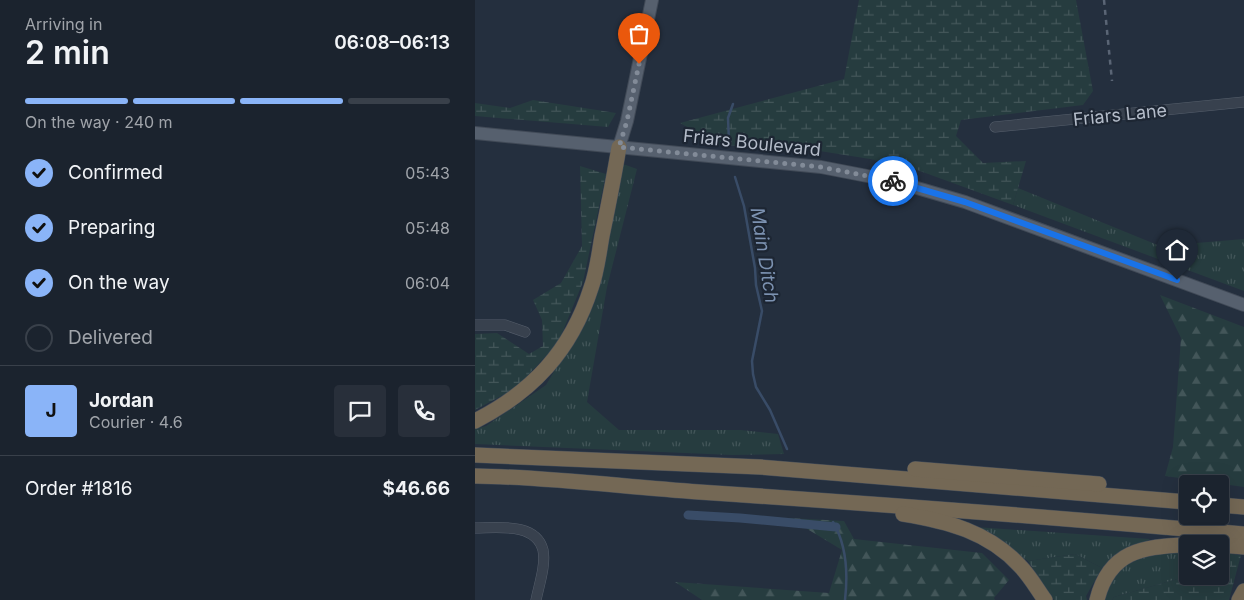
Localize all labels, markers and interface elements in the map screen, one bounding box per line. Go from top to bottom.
pin [618,13,660,64]
text: Arriving in [25,14,102,34]
icon: bag [625,20,653,48]
text: 06:08–06:13 [334,31,450,54]
text: 2 min [25,33,110,72]
street label: Friars Lane [1072,99,1168,130]
text: On the way · 240 m [25,112,173,132]
street label: Friars Boulevard [682,125,822,160]
courier [868,156,918,206]
icon: check [25,159,53,187]
text: Confirmed [68,161,163,184]
text: 05:43 [405,163,450,183]
icon: bike [879,167,907,195]
water label: Main Ditch [746,206,783,305]
icon: check [25,214,53,242]
text: Preparing [68,216,155,239]
text: 05:48 [405,218,450,238]
pin [1156,229,1198,280]
icon: home [1163,236,1191,264]
icon: check [25,269,53,297]
text: On the way [68,271,170,294]
text: 06:04 [405,273,450,293]
text: Delivered [68,326,153,349]
button: chat [334,385,386,437]
button: phone [398,385,450,437]
text: Jordan [89,389,154,412]
text: J [45,399,57,422]
text: Courier · 4.6 [89,412,183,432]
map controls [1179,475,1229,585]
button: locate [1179,475,1229,525]
text: Order #1816 [25,477,133,500]
text: $46.66 [382,477,450,500]
button: layers [1179,535,1229,585]

